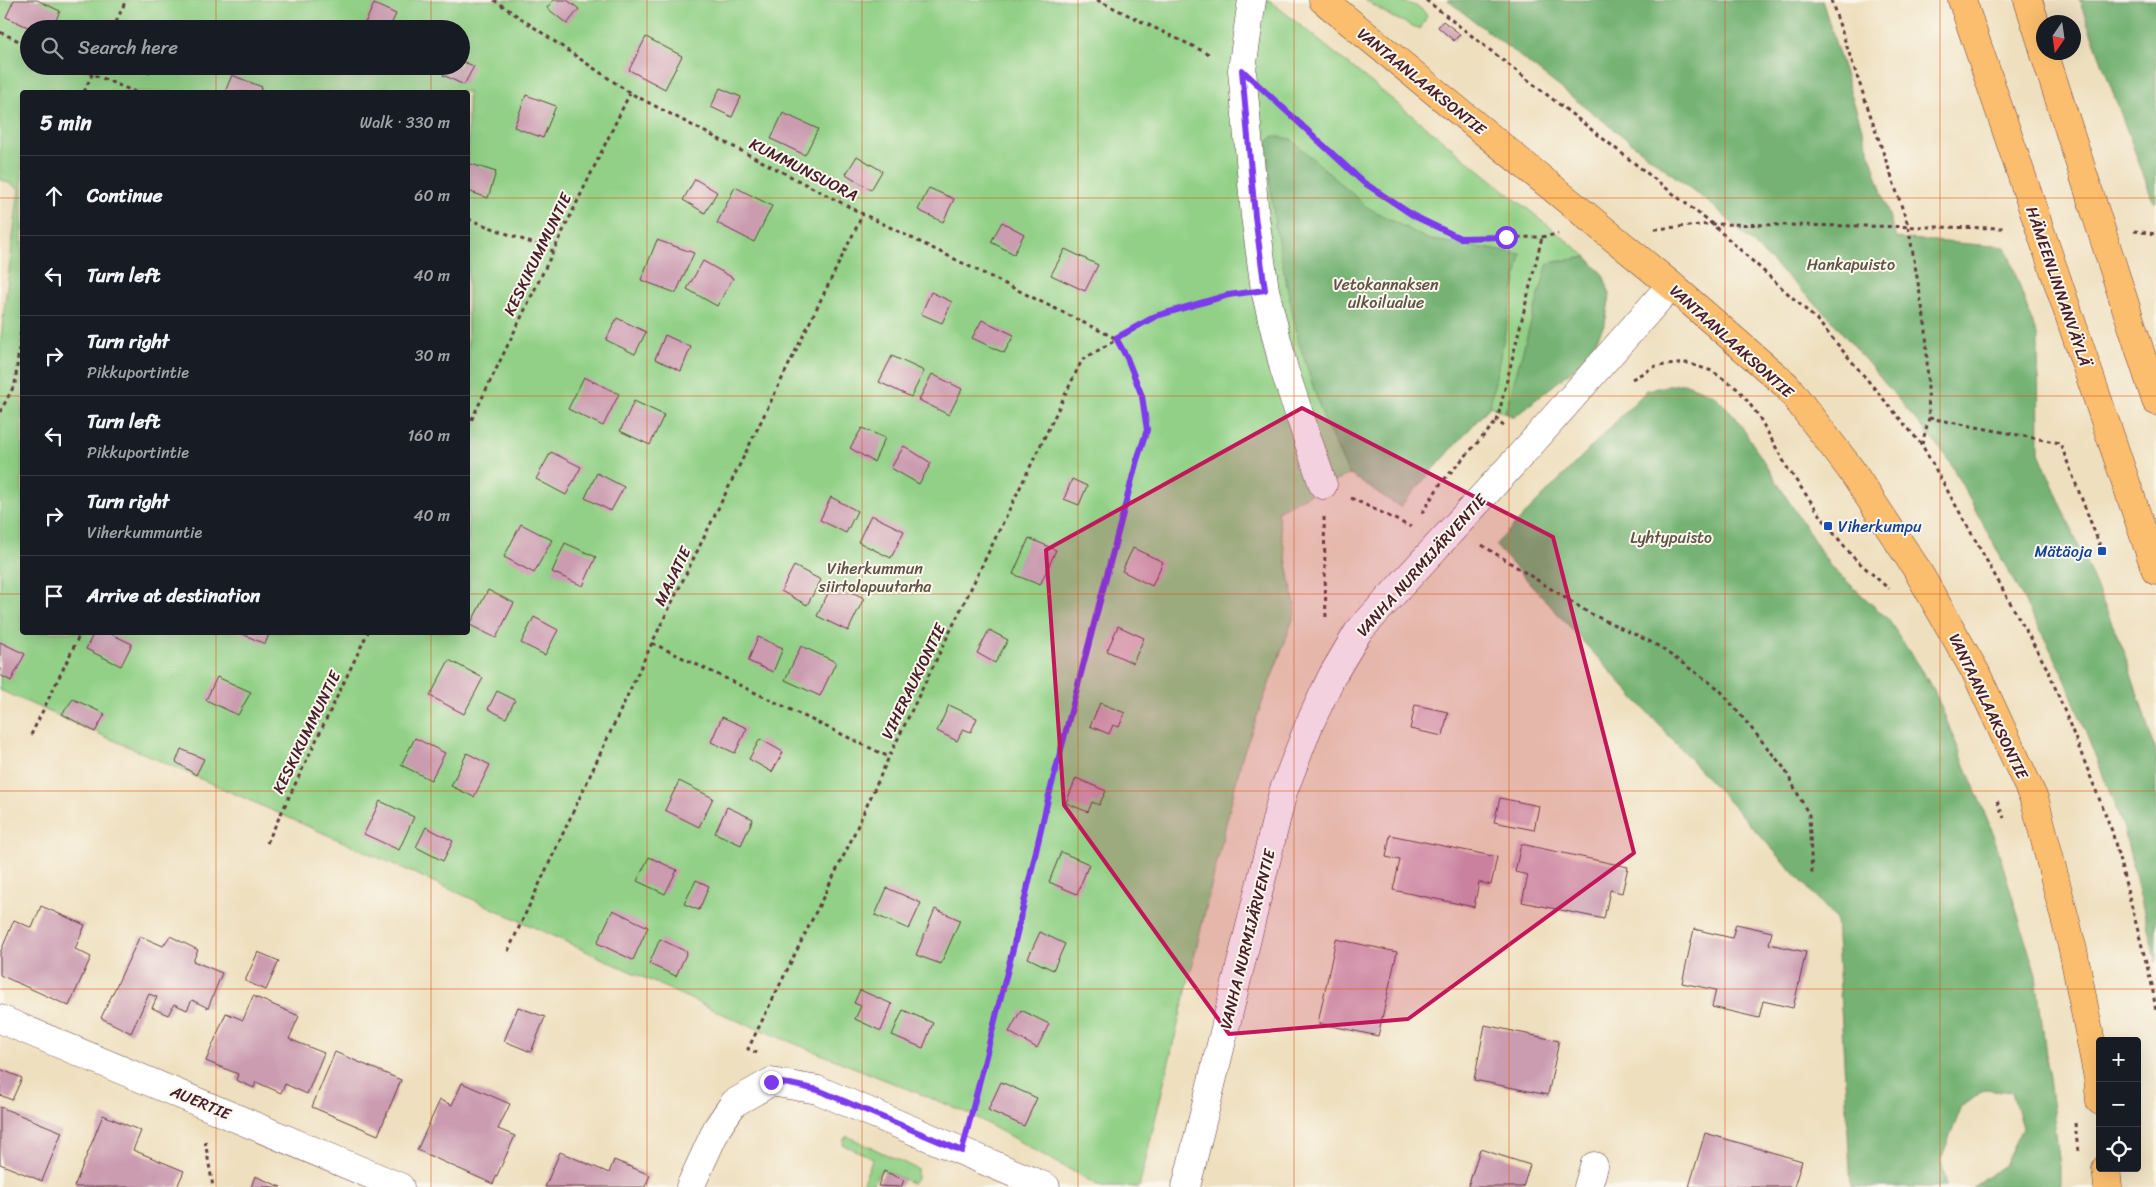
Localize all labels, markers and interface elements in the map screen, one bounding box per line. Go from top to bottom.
north arrow [2036,15,2081,60]
search box [20,20,470,75]
street label: VANTAANLAAKSONTIE [1351,20,1494,144]
text: Search here [78,31,178,64]
icon: search [38,34,66,62]
text: 5 min [40,104,92,142]
text: Walk · 330 m [360,108,450,137]
street label: KUMMUNSUORA [744,130,863,209]
text: Continue [87,179,163,212]
text: 60 m [414,181,450,210]
icon: ahead [40,182,68,210]
street label: KESKIKUMMUNTIE [495,187,580,321]
street label: HÄMEENLINNANVÄYLÄ [2018,202,2100,372]
route start [1495,226,1518,249]
park label: Hankapuisto [1807,250,1895,279]
text: Turn left [87,259,160,292]
text: 40 m [413,261,450,290]
icon: left [40,262,68,290]
park label: Vetokannaksen ulkoilualue [1333,270,1439,317]
street label: VANTAANLAAKSONTIE [1663,277,1801,406]
text: Turn right [87,325,169,358]
text: 30 m [415,341,450,370]
icon: right [40,342,68,370]
text: Pikkuportintie [87,358,189,387]
text: Turn left [87,405,160,438]
text: 160 m [407,421,450,450]
icon: left [40,422,68,450]
text: Pikkuportintie [87,438,189,467]
text: Turn right [87,485,169,518]
street label: VANHA NURMIJÄRVENTIE [1349,486,1495,644]
text: 40 m [413,501,450,530]
icon: right [40,502,68,530]
place label: Viherkumpu [1838,512,1922,541]
text: Viherkummuntie [87,518,202,547]
marker: Viherkumpu [1822,520,1834,532]
park label: Lyhtypuisto [1630,523,1712,552]
place label: Mätäoja [2035,537,2093,566]
street label: MAJATIE [646,540,700,611]
marker: Mätäoja [2096,545,2108,557]
park label: Viherkummun siirtolapuutarha [818,554,932,601]
text: Arrive at destination [87,579,260,612]
icon: arrive [40,582,68,610]
street label: VIHERAUKIONTIE [873,617,955,744]
street label: VANTAANLAAKSONTIE [1941,628,2037,785]
street label: KESKIKUMMUNTIE [264,665,349,799]
street label: VANHA NURMIJÄRVENTIE [1211,845,1284,1032]
map controls [2096,1037,2141,1172]
button: + [2096,1037,2141,1082]
route end [760,1071,783,1094]
street label: AUERTIE [165,1076,237,1129]
button: − [2096,1082,2141,1127]
button: locate [2096,1127,2141,1172]

